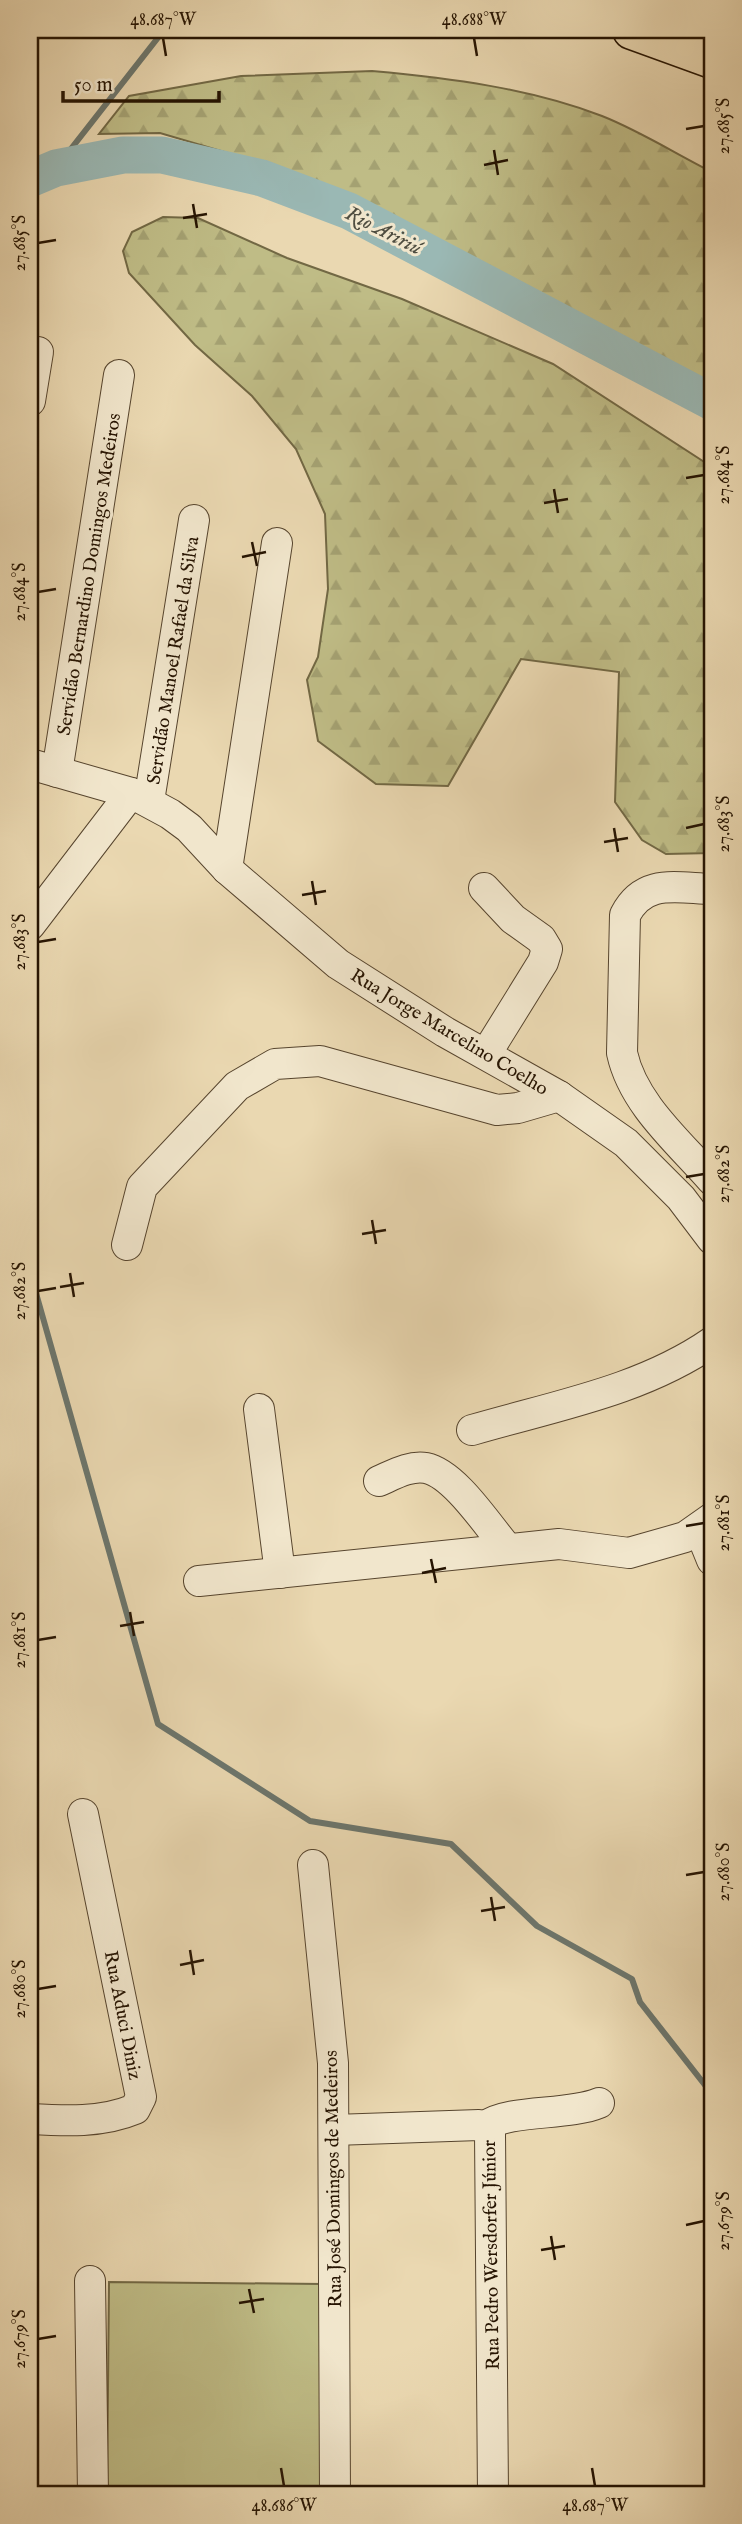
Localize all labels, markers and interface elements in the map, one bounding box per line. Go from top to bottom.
text: 48.687°W [130,9,197,32]
text: 48.688°W [442,9,507,32]
scale bar [63,60,219,104]
text: 50 m [74,72,113,99]
text: 27.685°S [713,98,736,154]
water label: Rio Aririú [340,201,427,263]
text: 27.685°S [9,215,32,271]
street label: Servidão Bernardino Domingos Medeiros [53,412,127,737]
text: 27.684°S [713,446,736,504]
street label: Servidão Manoel Rafael da Silva [143,534,206,786]
text: 27.684°S [9,563,32,621]
text: 27.683°S [713,796,736,852]
text: 27.683°S [9,914,32,970]
street label: Rua Jorge Marcelino Coelho [346,964,552,1101]
text: 27.682°S [713,1145,736,1203]
text: 27.682°S [9,1262,32,1320]
text: 27.681°S [713,1495,736,1551]
text: 27.681°S [9,1612,32,1668]
text: 27.680°S [713,1843,736,1901]
street label: Rua Aduci Diniz [98,1949,146,2082]
text: 27.680°S [9,1960,32,2018]
street label: Rua José Domingos de Medeiros [320,2050,348,2308]
street label: Rua Pedro Wersdorfer Júnior [478,2140,506,2370]
text: 27.679°S [713,2191,736,2251]
text: 27.679°S [9,2309,32,2369]
text: 48.686°W [252,2495,317,2518]
text: 48.687°W [562,2495,629,2518]

